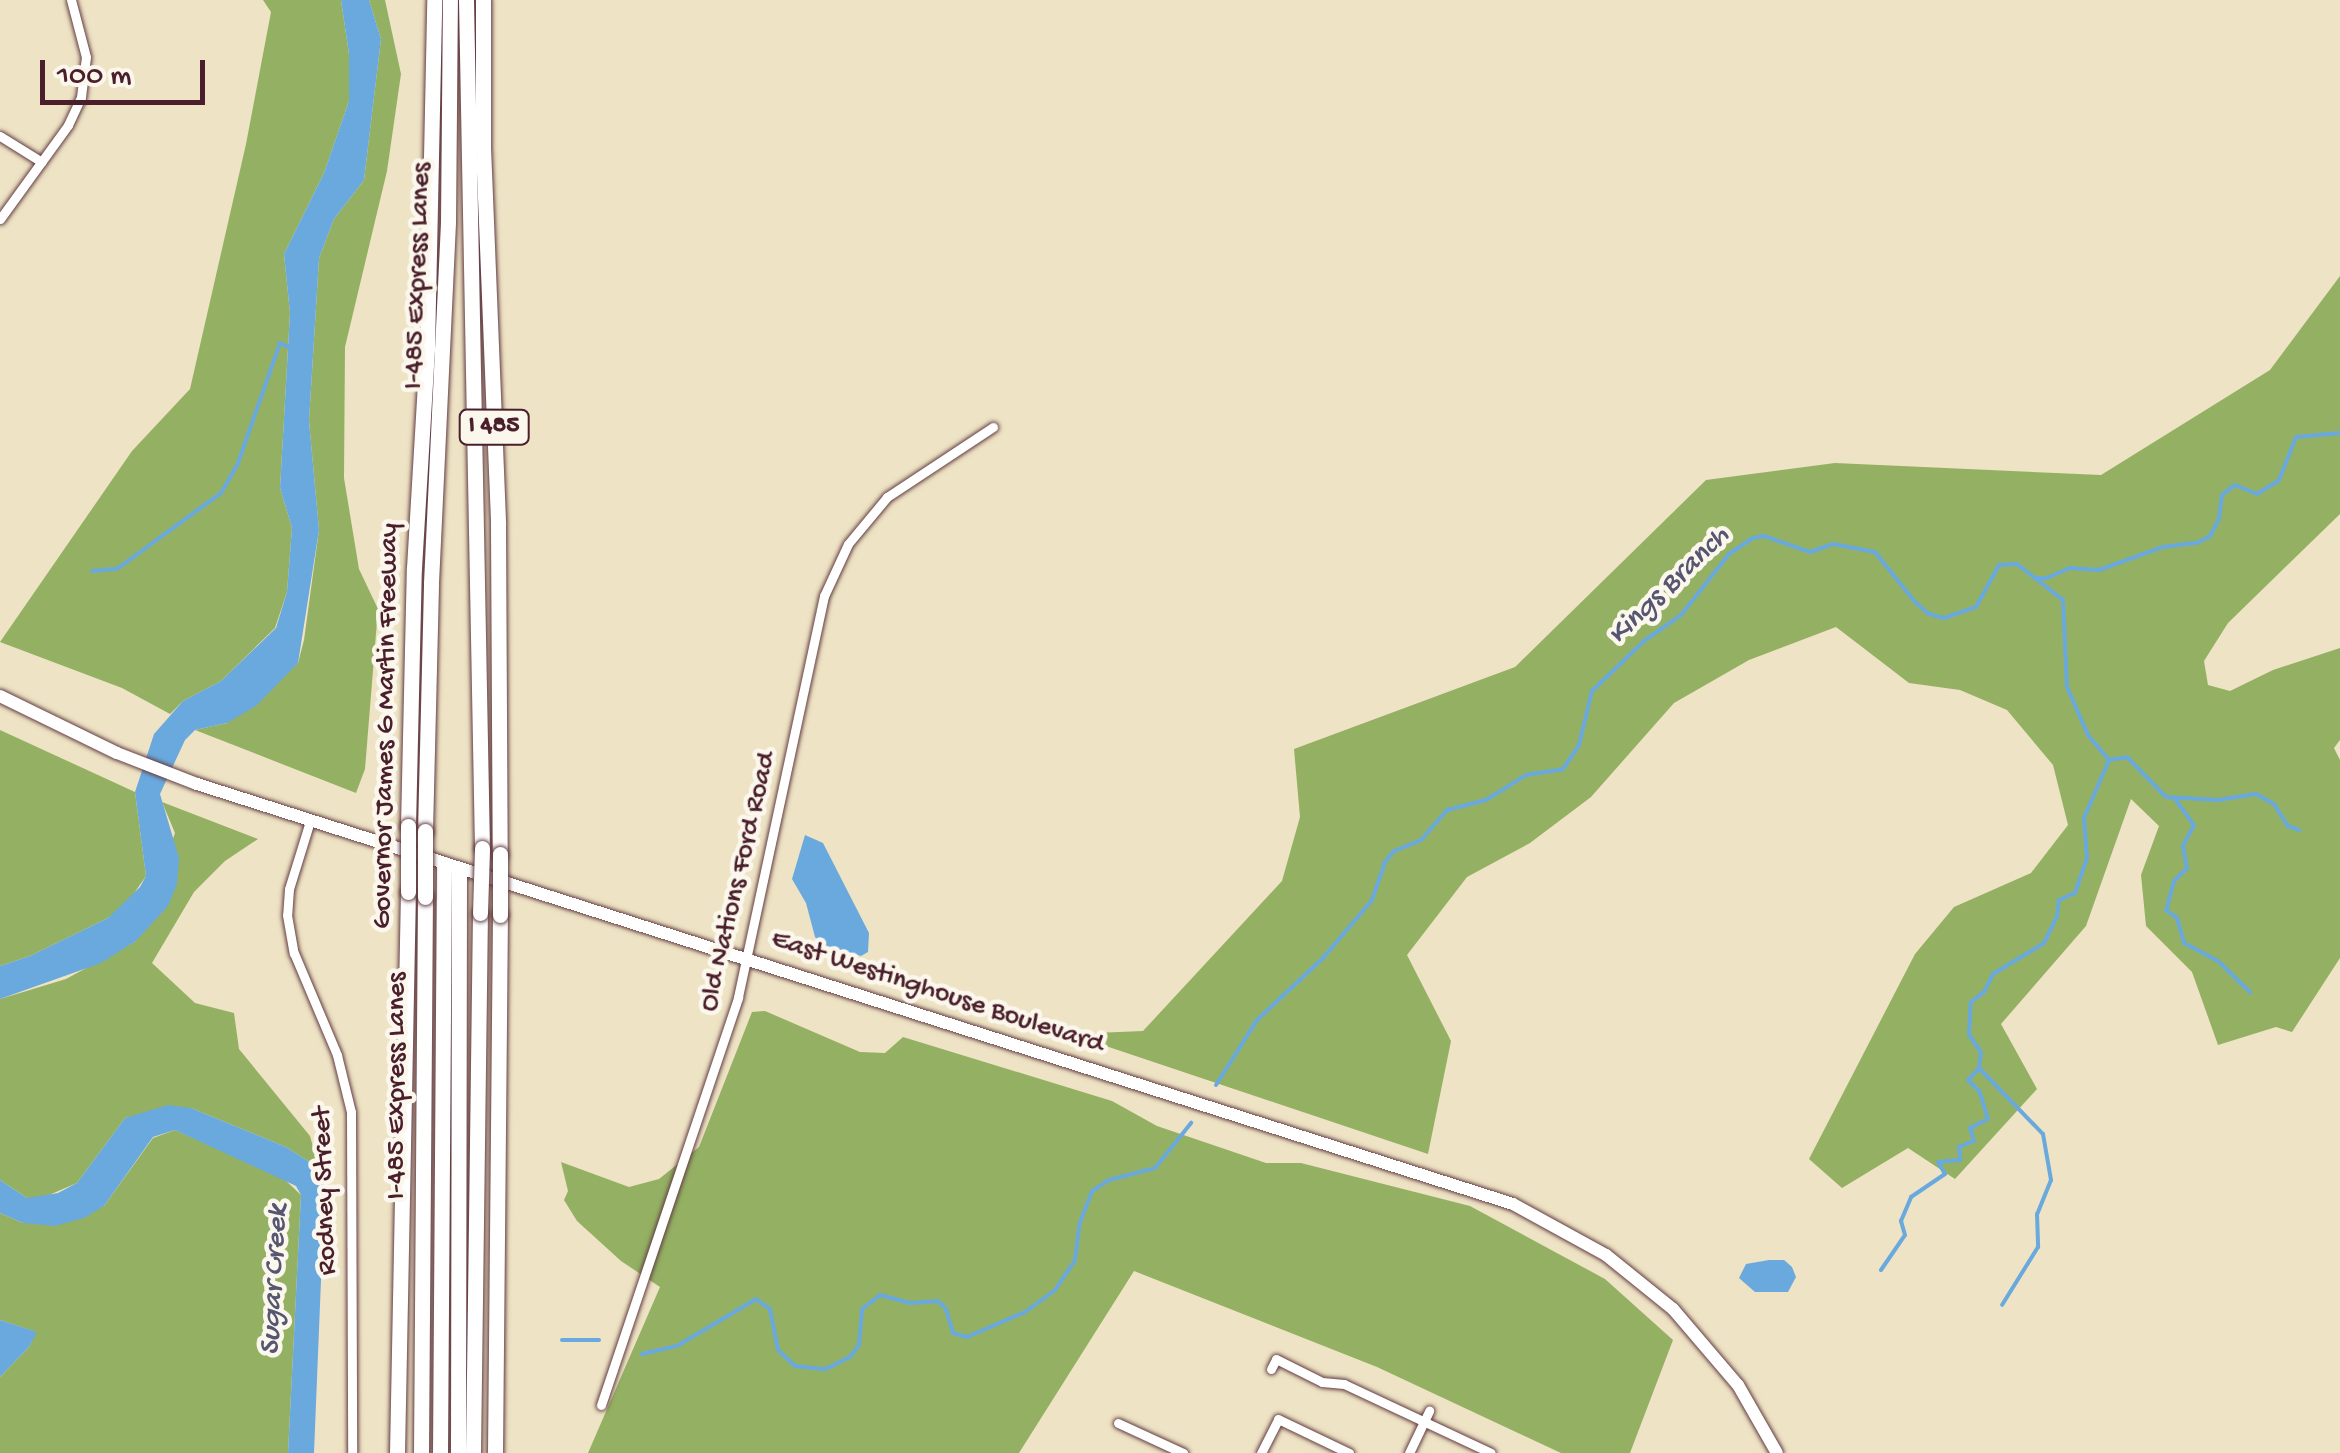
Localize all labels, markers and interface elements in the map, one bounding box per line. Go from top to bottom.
scale bar [45,40,210,102]
text: 100 m [57,60,132,95]
street label: I-485 Express Lanes [398,162,440,390]
road number: I 485 [456,407,532,447]
water label: Kings Branch [1602,520,1738,654]
street label: Governor James G Martin Freeway [367,523,407,929]
street label: Old Nations Ford Road [693,749,785,1015]
street label: East Westinghouse Boulevard [767,923,1107,1063]
street label: I-485 Express Lanes [381,973,415,1199]
street label: Rodney Street [306,1106,346,1276]
water label: Sugar Creek [254,1204,298,1356]

